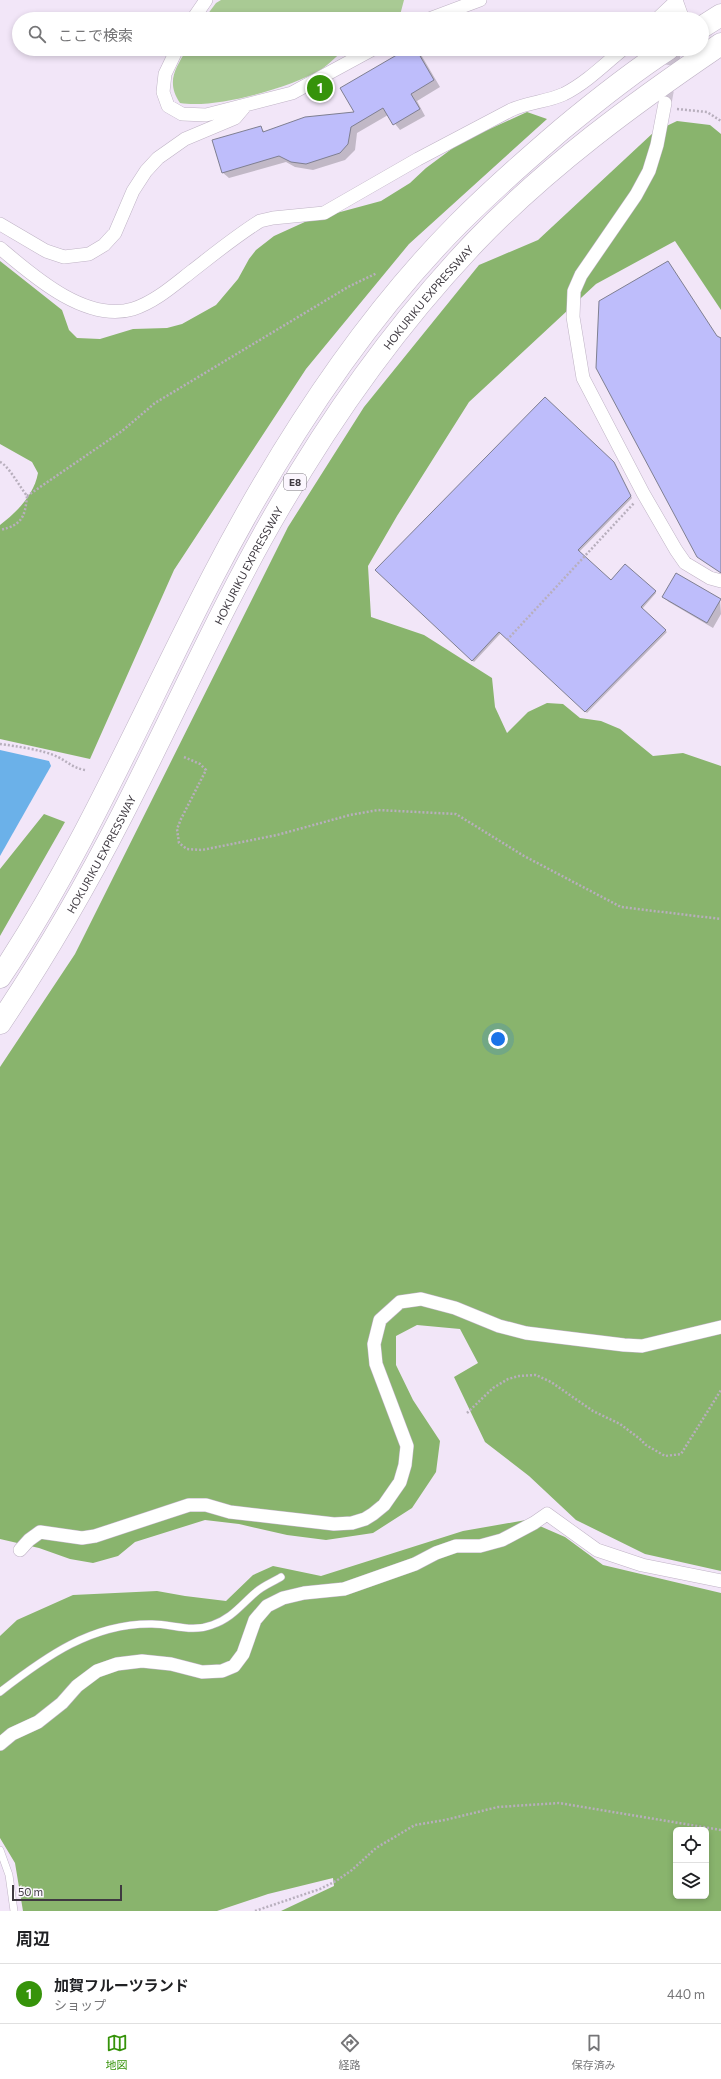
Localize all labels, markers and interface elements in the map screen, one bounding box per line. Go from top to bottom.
search box [12,12,709,56]
icon: search [26,23,48,45]
text: ここで検索 [58,26,133,44]
pin: 1 [307,73,333,103]
street label: HOKURIKU EXPRESSWAY [380,242,476,351]
road number: E8 [284,474,306,490]
street label: HOKURIKU EXPRESSWAY [211,504,285,627]
street label: HOKURIKU EXPRESSWAY [64,793,138,915]
your location [488,1029,508,1049]
map controls [673,1827,709,1899]
button: locate [673,1827,709,1863]
button: layers [673,1863,709,1899]
scale bar [12,1883,122,1902]
text: 50 m [18,1885,43,1898]
text: 周辺 [16,1928,50,1949]
text: 加賀フルーツランド [54,1976,189,1994]
text: 1 [26,1986,32,2002]
text: 440 m [667,1986,705,2002]
text: ショップ [54,1997,106,2013]
tab: 地図 [106,2032,128,2072]
tab: 経路 [339,2032,361,2072]
tab: 保存済み [572,2032,616,2072]

